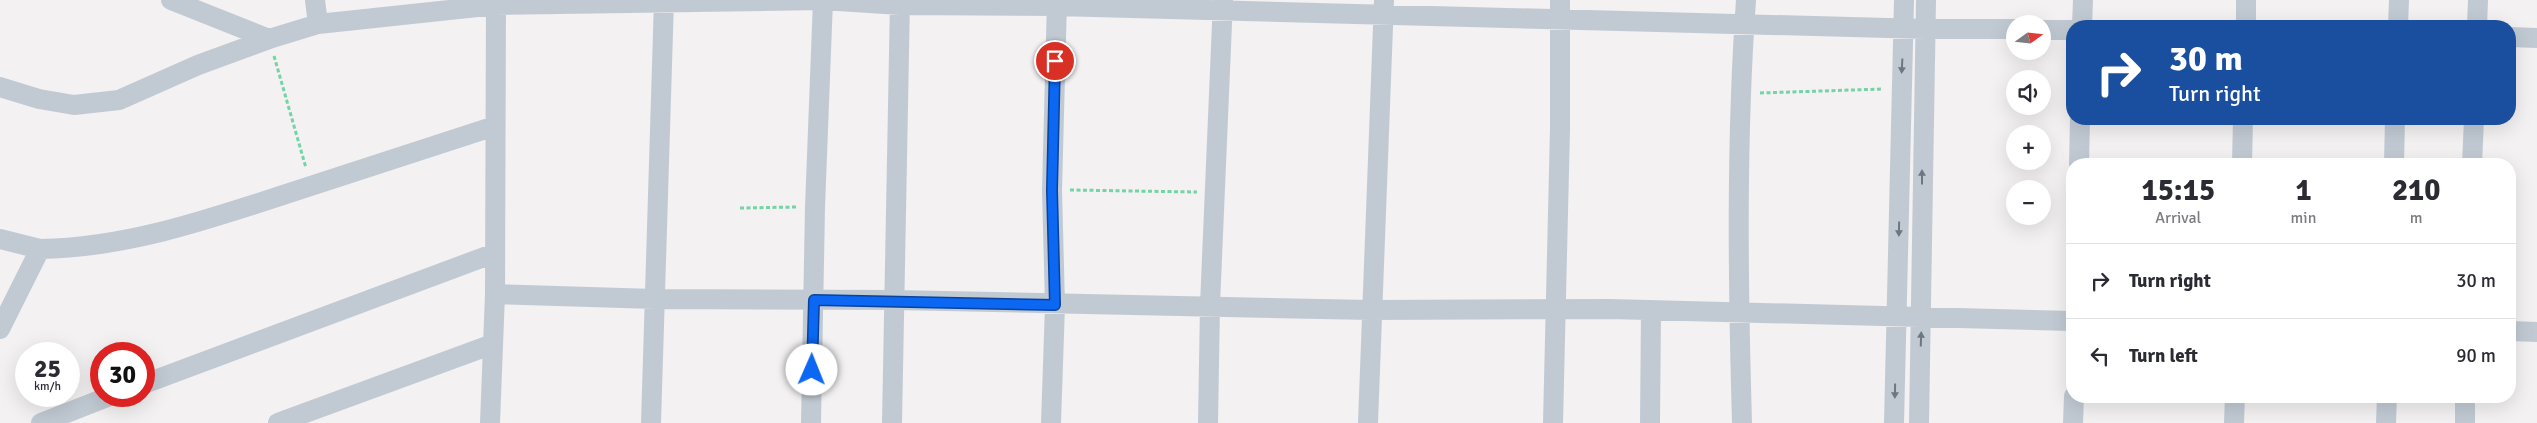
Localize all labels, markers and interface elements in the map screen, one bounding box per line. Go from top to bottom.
north arrow [2006,15,2051,60]
map controls [2006,15,2051,225]
text: 30 m [2169,37,2243,80]
pin [1034,40,1076,82]
icon: right [2086,40,2151,105]
icon: arrive [1041,47,1069,75]
one-way arrow [1898,58,1906,74]
button: sound [2006,70,2051,115]
text: Turn right [2169,80,2261,107]
button: + [2006,125,2051,170]
one-way arrow [1918,169,1926,185]
text: 15:15 [2141,172,2215,209]
text: 1 [2295,172,2312,209]
text: 210 [2392,172,2440,209]
button: − [2006,180,2051,225]
text: Arrival [2155,208,2201,228]
text: min [2291,208,2316,228]
text: m [2410,208,2423,228]
one-way arrow [1894,221,1902,237]
icon: right [2086,267,2114,295]
text: Turn right [2129,269,2211,293]
text: 30 m [2456,269,2496,293]
one-way arrow [1917,331,1925,347]
speed limit sign: 30 [90,342,155,407]
icon: left [2086,342,2114,370]
position arrow [785,343,837,395]
text: Turn left [2129,344,2198,368]
text: 90 m [2456,344,2496,368]
text: 25 [34,353,61,384]
text: km/h [34,379,61,394]
one-way arrow [1891,383,1899,399]

